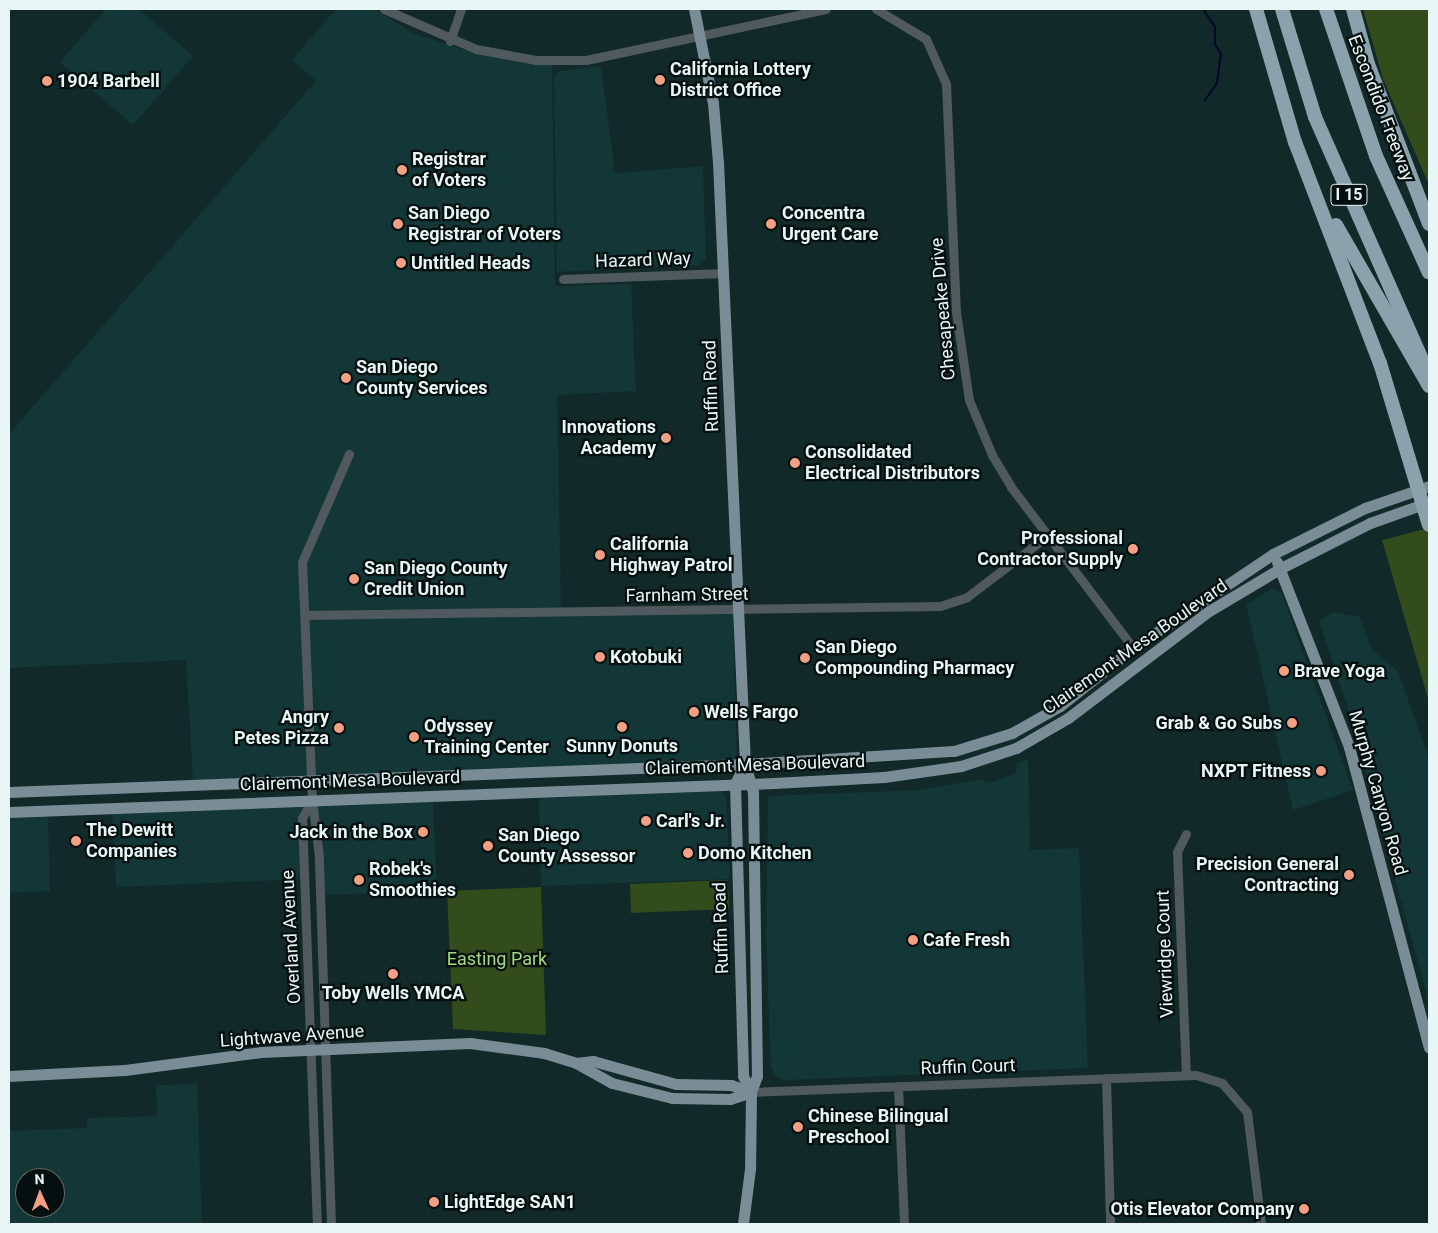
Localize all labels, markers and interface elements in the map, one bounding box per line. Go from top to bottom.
street label: Escondido Freeway [1343,32,1419,184]
place label: California Lottery District Office [670,59,811,102]
place label: 1904 Barbell [57,70,160,92]
marker: California Lottery District Office [654,74,666,86]
marker: 1904 Barbell [41,75,53,87]
place label: Registrar of Voters [412,149,486,192]
marker: Registrar of Voters [396,164,408,176]
road number: I 15 [1330,182,1368,208]
place label: San Diego Registrar of Voters [408,203,561,245]
place label: Concentra Urgent Care [782,203,879,245]
marker: Concentra Urgent Care [764,217,778,231]
marker: San Diego Registrar of Voters [392,218,404,230]
street label: Chesapeake Drive [926,237,960,381]
street label: Hazard Way [595,248,691,272]
place label: Untitled Heads [411,252,530,274]
marker: Untitled Heads [395,257,407,269]
street label: Ruffin Road [699,340,723,432]
place label: San Diego County Services [356,357,488,399]
marker: San Diego County Services [340,372,352,384]
place label: Innovations Academy [562,417,656,459]
marker: Innovations Academy [660,432,672,444]
place label: Consolidated Electrical Distributors [805,442,980,484]
marker: Consolidated Electrical Distributors [789,457,801,469]
place label: Professional Contractor Supply [977,528,1123,570]
place label: California Highway Patrol [610,534,733,576]
marker: Professional Contractor Supply [1127,543,1139,555]
marker: California Highway Patrol [594,549,606,561]
place label: San Diego County Credit Union [364,558,508,600]
marker: San Diego County Credit Union [348,573,360,585]
street label: Clairemont Mesa Boulevard [1038,575,1232,719]
street label: Farnham Street [625,583,749,607]
place label: San Diego Compounding Pharmacy [815,637,1014,680]
place label: Kotobuki [610,646,682,668]
marker: Kotobuki [594,651,606,663]
marker: San Diego Compounding Pharmacy [799,652,811,664]
place label: Brave Yoga [1294,660,1385,682]
marker: Brave Yoga [1278,665,1290,677]
place label: Wells Fargo [704,701,799,723]
marker: Wells Fargo [688,706,700,718]
place label: Angry Petes Pizza [234,707,329,750]
street label: Murphy Canyon Road [1344,708,1412,878]
place label: Grab & Go Subs [1155,712,1282,734]
place label: Odyssey Training Center [424,716,549,759]
marker: Grab & Go Subs [1286,717,1298,729]
marker: Sunny Donuts [616,721,628,733]
marker: Angry Petes Pizza [333,722,345,734]
marker: Odyssey Training Center [408,731,420,743]
place label: Sunny Donuts [566,735,678,757]
street label: Clairemont Mesa Boulevard [644,750,866,780]
place label: NXPT Fitness [1200,760,1311,782]
marker: NXPT Fitness [1315,765,1327,777]
street label: Clairemont Mesa Boulevard [239,766,461,796]
place label: Carl's Jr. [656,810,725,832]
marker: Carl's Jr. [640,815,652,827]
place label: The Dewitt Companies [86,820,177,862]
place label: Jack in the Box [290,821,413,843]
place label: San Diego County Assessor [498,825,635,868]
marker: Jack in the Box [417,826,429,838]
marker: The Dewitt Companies [70,835,82,847]
marker: San Diego County Assessor [482,840,494,852]
place label: Domo Kitchen [698,842,812,864]
marker: Domo Kitchen [682,847,694,859]
place label: Precision General Contracting [1196,854,1339,896]
place label: Robek's Smoothies [369,859,456,902]
street label: Overland Avenue [277,869,305,1005]
marker: Precision General Contracting [1343,869,1355,881]
marker: Robek's Smoothies [353,874,365,886]
street label: Ruffin Road [709,882,733,974]
street label: Viewridge Court [1152,890,1178,1018]
place label: Cafe Fresh [923,929,1010,951]
marker: Cafe Fresh [907,934,919,946]
park label: Easting Park [447,948,547,970]
marker: Toby Wells YMCA [387,968,399,980]
place label: Toby Wells YMCA [322,982,464,1004]
street label: Lightwave Avenue [219,1020,365,1052]
street label: Ruffin Court [920,1055,1016,1079]
place label: Chinese Bilingual Preschool [808,1106,949,1148]
marker: Chinese Bilingual Preschool [792,1121,804,1133]
north arrow [15,1168,65,1218]
text: N [34,1171,45,1187]
place label: LightEdge SAN1 [444,1191,576,1213]
marker: LightEdge SAN1 [428,1196,440,1208]
place label: Otis Elevator Company [1110,1198,1294,1220]
marker: Otis Elevator Company [1298,1203,1310,1215]

